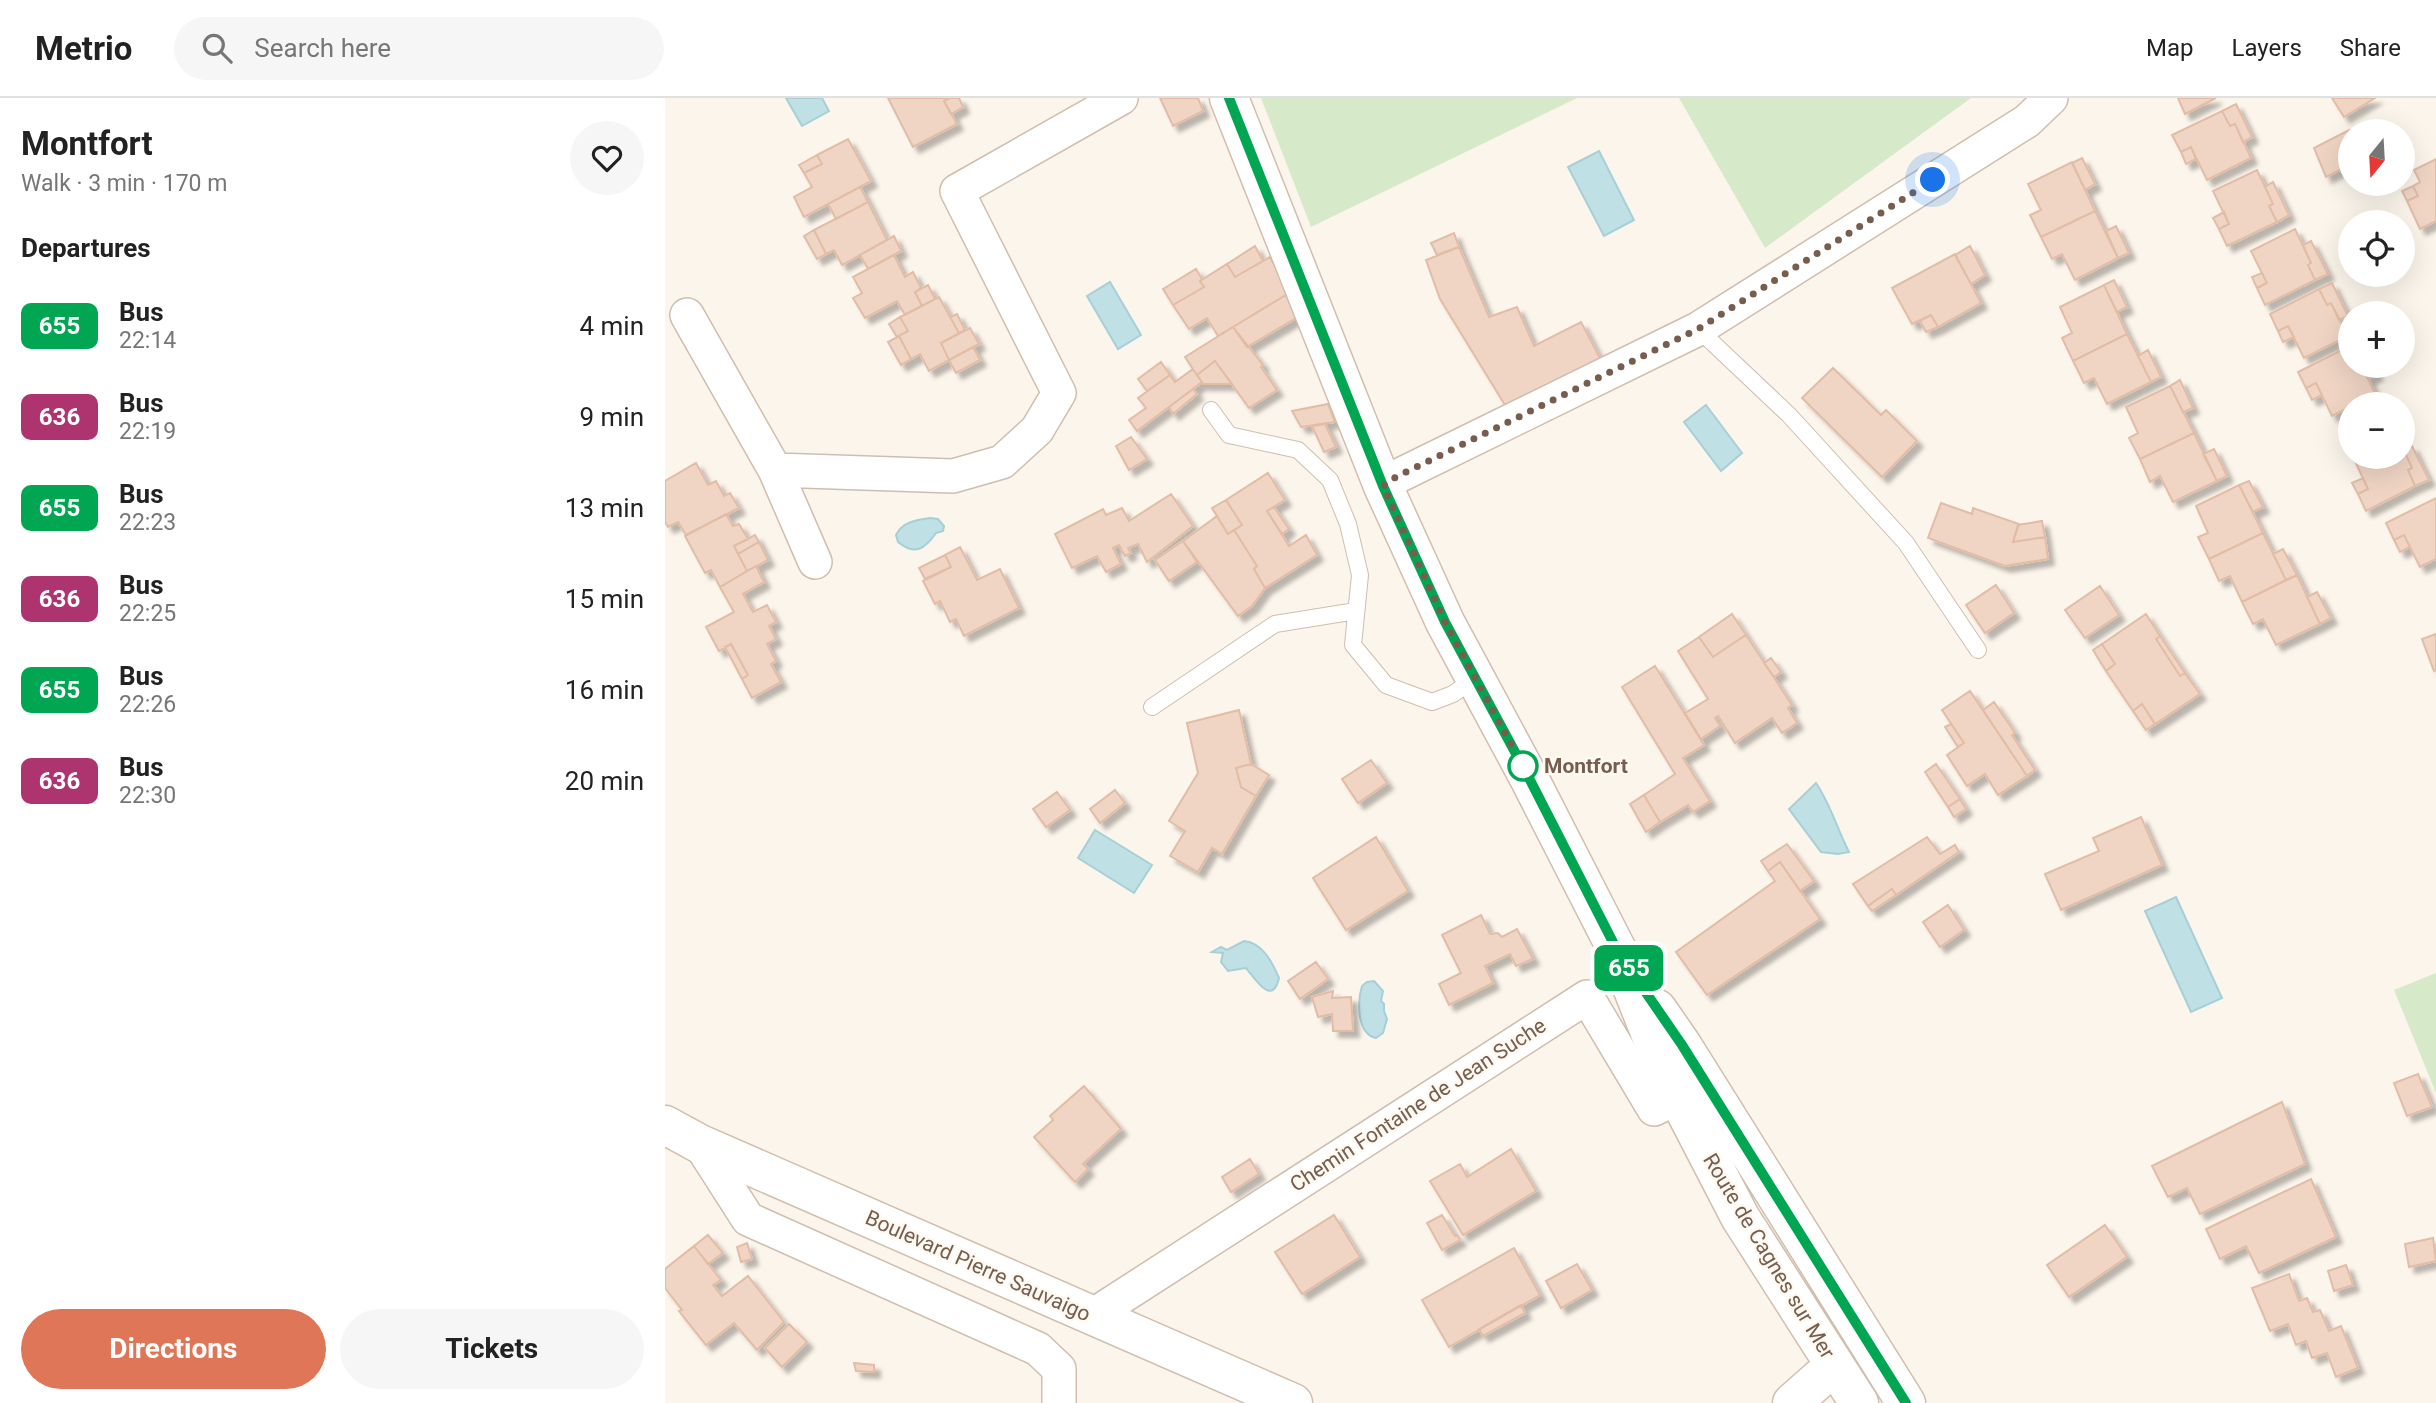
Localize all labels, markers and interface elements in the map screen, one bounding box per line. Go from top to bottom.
search box [174,17,664,80]
text: Metrio [35,29,132,68]
icon: search [198,29,236,67]
text: Search here [254,33,391,63]
text: Map [2146,34,2194,62]
text: Layers [2232,34,2302,62]
text: Share [2340,34,2401,62]
north arrow [2338,119,2415,196]
map controls [2338,119,2415,469]
button: heart [570,121,644,195]
text: Montfort [21,124,153,163]
your location [1915,162,1950,197]
text: Walk · 3 min · 170 m [21,170,227,197]
button: locate [2338,210,2415,287]
text: Departures [21,233,151,263]
text: Bus [119,297,164,327]
button: + [2338,301,2415,378]
text: 4 min [579,311,644,341]
text: 655 [39,312,80,340]
text: 22:14 [119,327,176,354]
text: Bus [119,388,164,418]
button: − [2338,392,2415,469]
text: 9 min [579,402,644,432]
text: 636 [39,403,80,431]
text: 22:19 [119,418,176,445]
text: Bus [119,479,164,509]
text: 13 min [565,493,644,523]
text: 655 [39,494,80,522]
text: 22:23 [119,509,176,536]
text: Bus [119,570,164,600]
text: 15 min [565,584,644,614]
text: 636 [39,585,80,613]
text: 22:25 [119,600,176,627]
text: Bus [119,661,164,691]
text: 16 min [565,675,644,705]
text: 655 [39,676,80,704]
text: 22:26 [119,691,176,718]
marker: Montfort [1508,751,1538,781]
text: Bus [119,752,164,782]
place label: Montfort [1544,754,1628,778]
text: 20 min [565,766,644,796]
text: 636 [39,767,80,795]
text: 22:30 [119,782,176,809]
line badge: 655 [1589,945,1669,991]
text: 655 [1608,954,1650,982]
street label: Chemin Fontaine de Jean Suche [1286,1013,1550,1197]
street label: Route de Cagnes sur Mer [1698,1149,1840,1363]
street label: Boulevard Pierre Sauvaigo [862,1205,1094,1327]
button: Directions [21,1309,326,1389]
button: Tickets [340,1309,644,1389]

